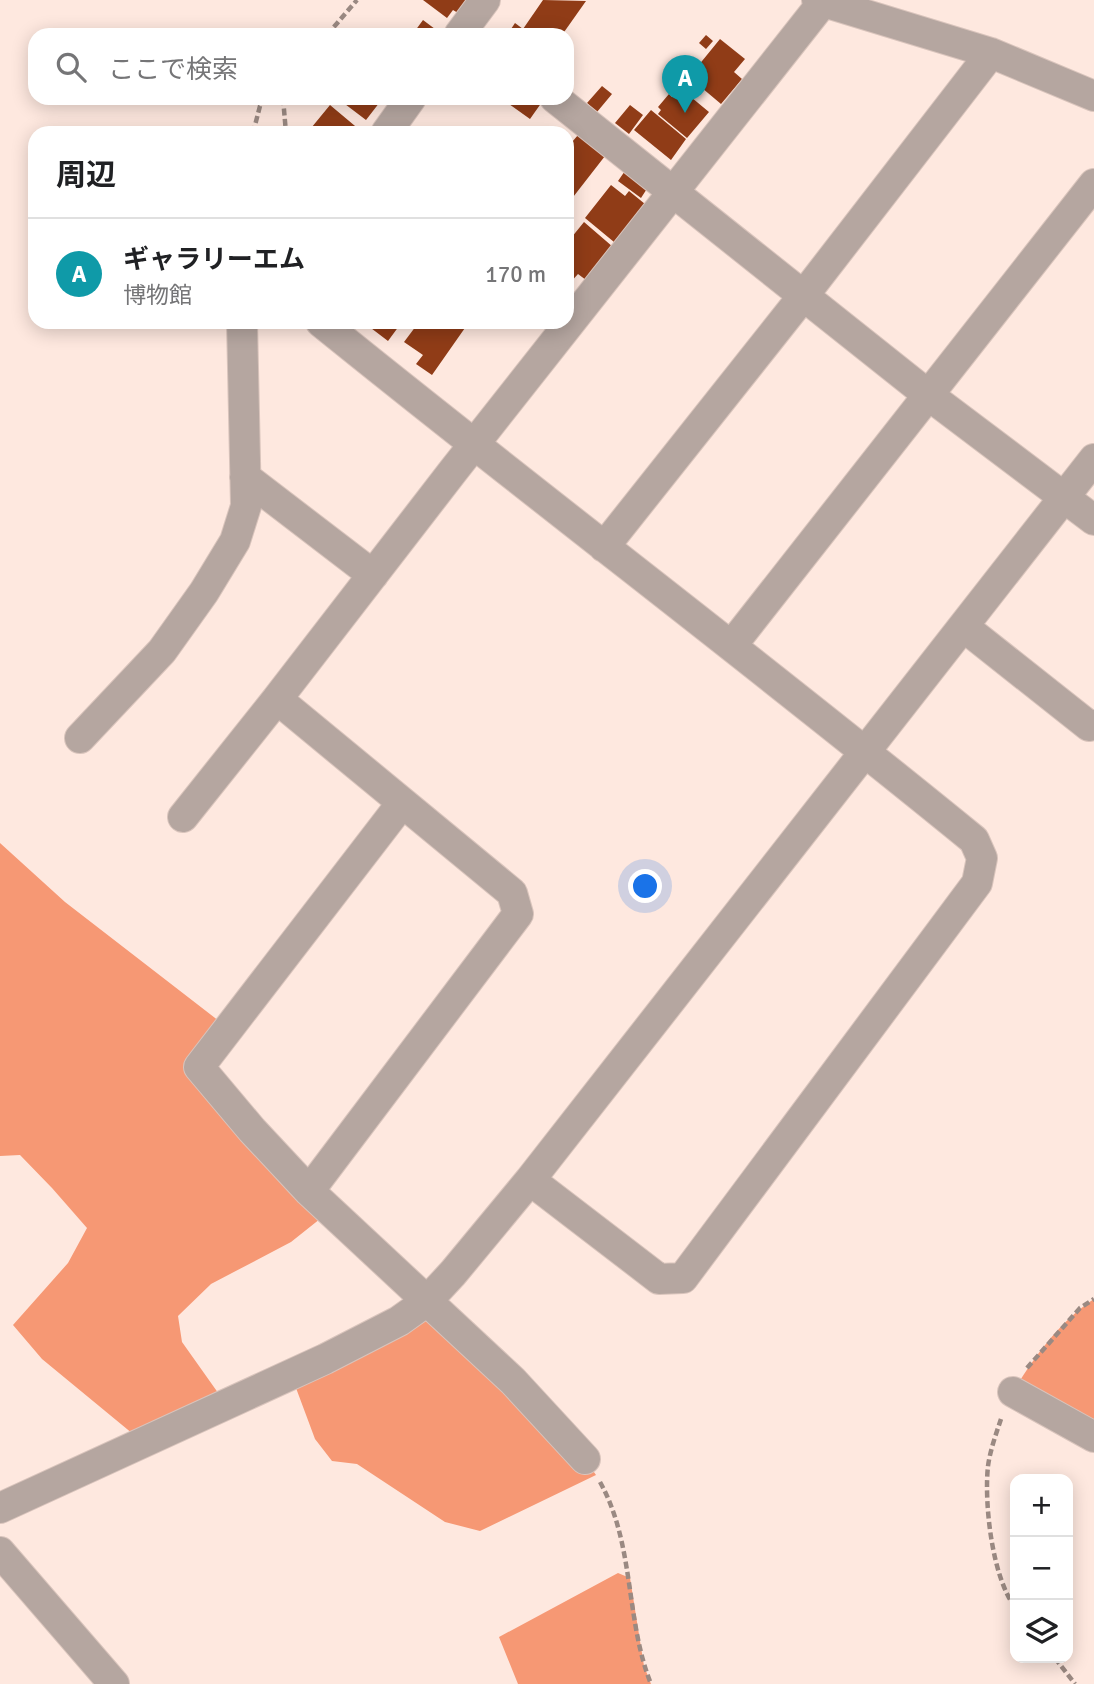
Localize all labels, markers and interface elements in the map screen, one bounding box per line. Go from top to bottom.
search box [28,28,574,105]
icon: search [52,48,90,86]
text: ここで検索 [108,54,238,86]
pin: A [662,55,708,113]
text: 周辺 [56,157,116,194]
text: ギャラリーエム [123,244,305,276]
text: A [72,260,86,289]
text: 170 m [485,260,546,289]
text: 博物館 [123,281,192,310]
your location [628,869,662,903]
map controls [1010,1474,1073,1663]
button: + [1010,1474,1073,1537]
button: − [1010,1537,1073,1600]
button: layers [1010,1600,1073,1663]

